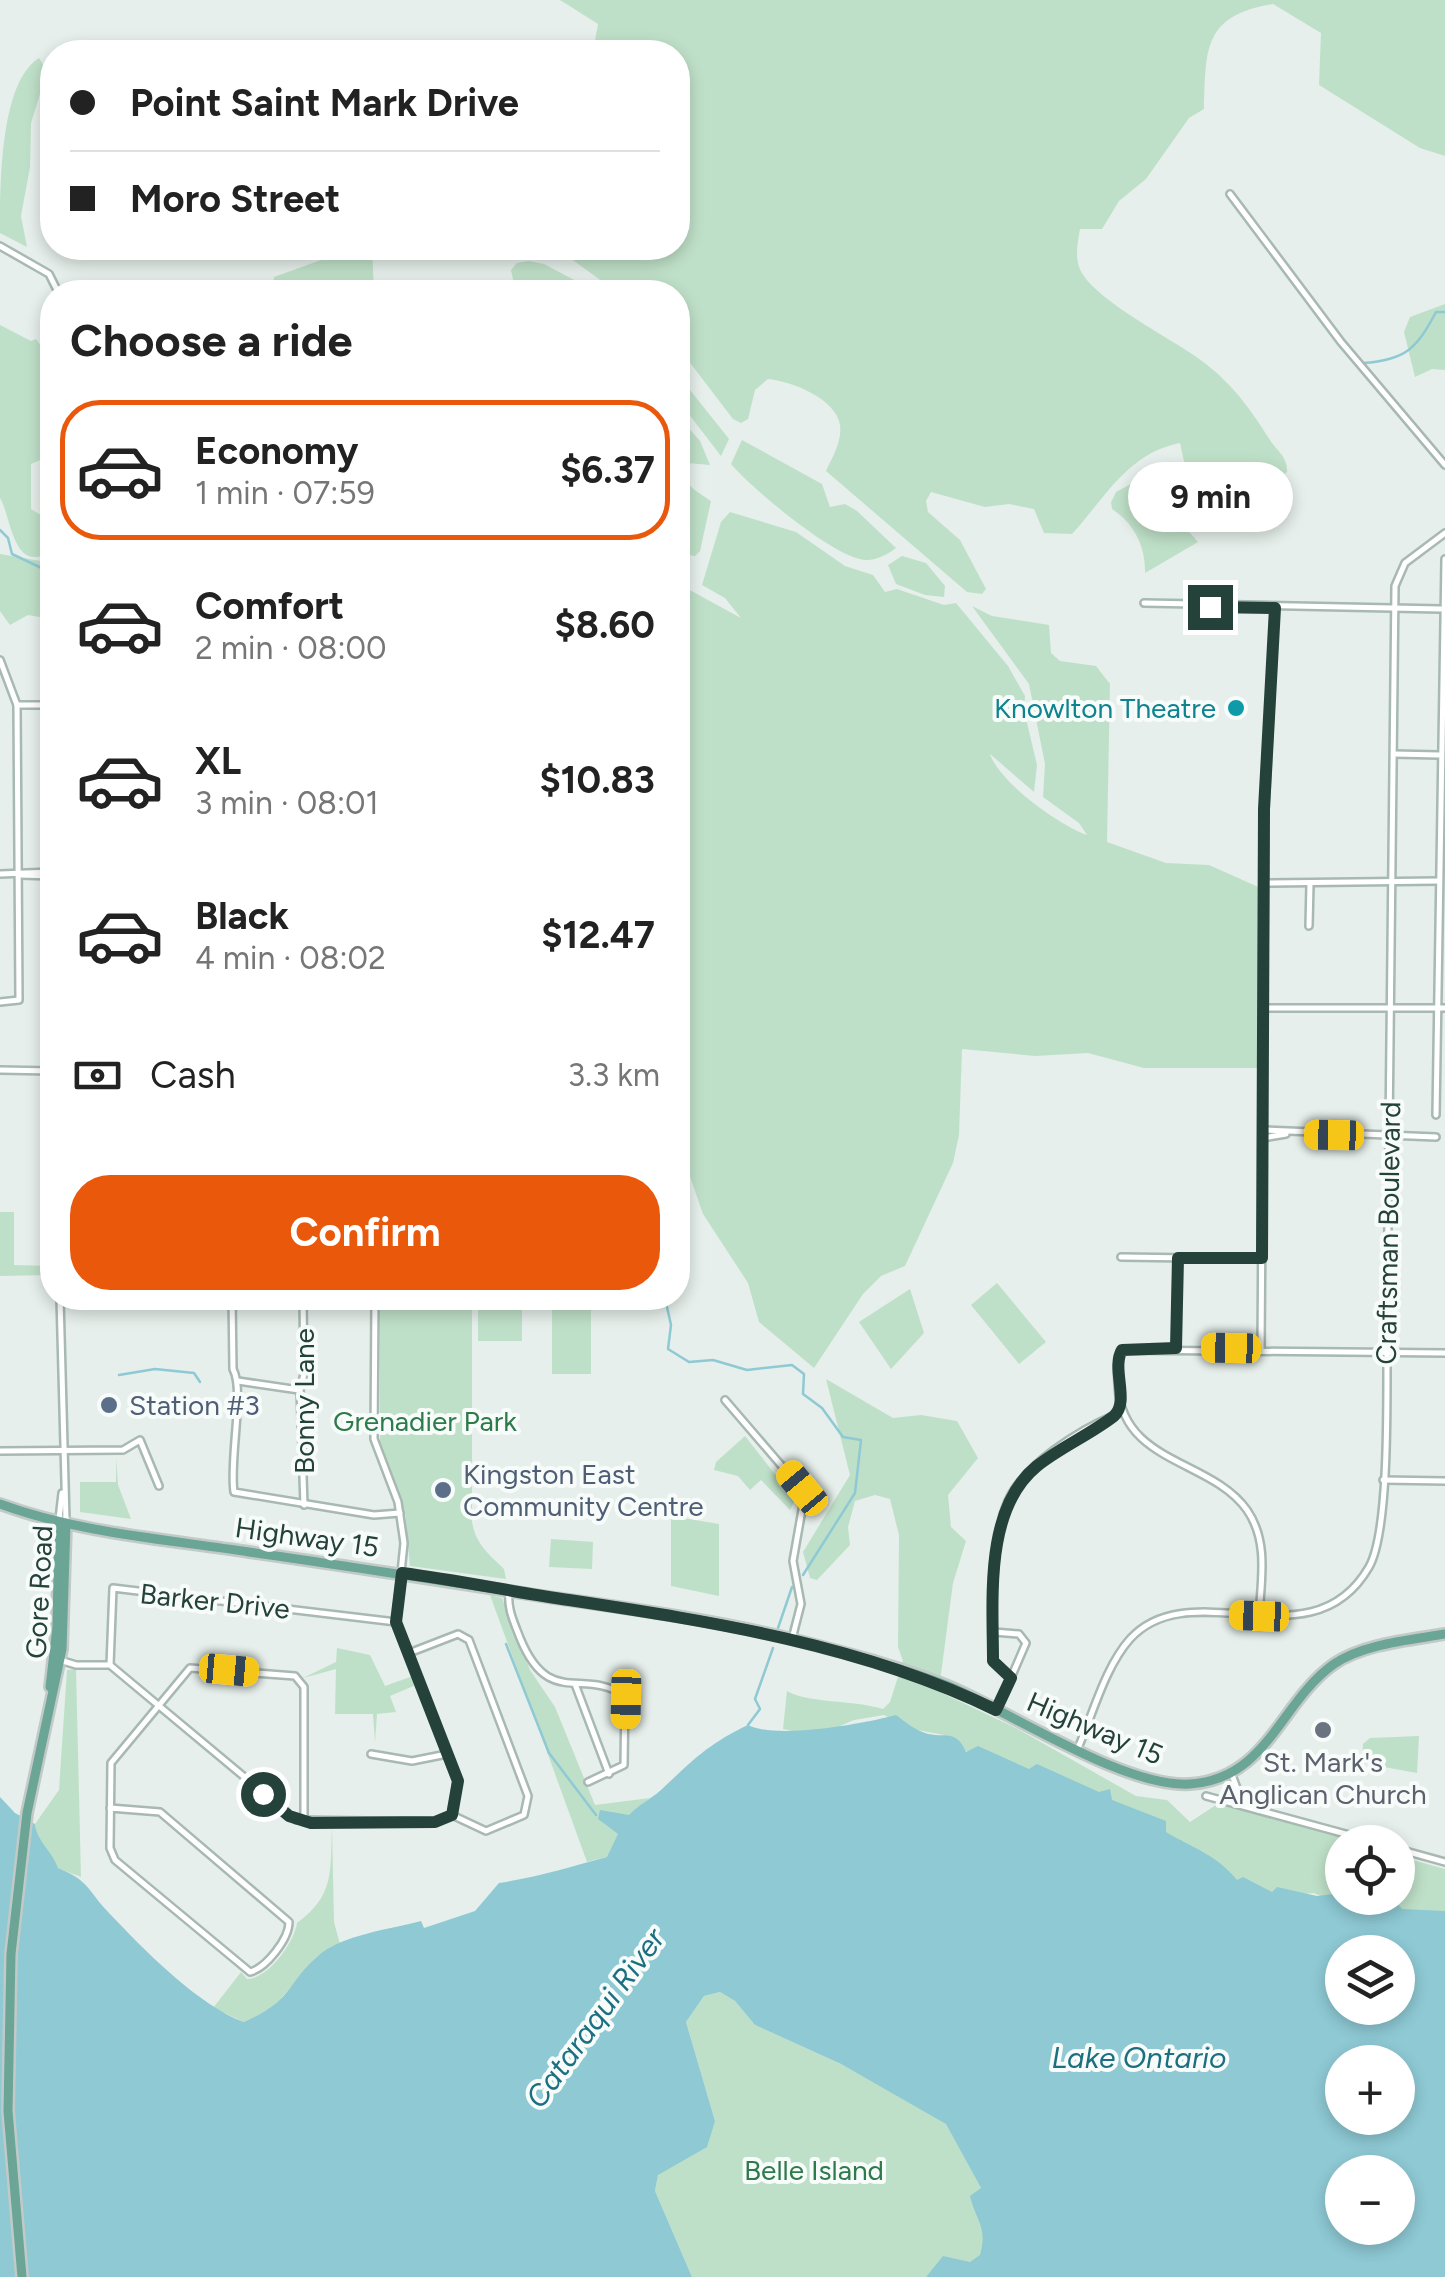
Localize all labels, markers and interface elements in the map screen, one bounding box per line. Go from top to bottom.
text: Point Saint Mark Drive [130,80,519,126]
text: Moro Street [130,176,340,222]
text: Choose a ride [70,313,352,367]
icon: car [75,425,165,515]
text: Economy [195,428,358,474]
text: $6.37 [560,447,655,493]
callout: 9 min [1128,462,1292,532]
text: 1 min · 07:59 [195,474,375,512]
text: 9 min [1170,478,1251,516]
icon: car [75,580,165,670]
text: Comfort [195,583,344,629]
route end [1188,585,1233,630]
text: $8.60 [555,602,655,648]
text: 2 min · 08:00 [195,629,387,667]
place label: Knowlton Theatre [994,691,1216,725]
marker: Knowlton Theatre [1225,697,1247,719]
icon: car [75,735,165,825]
text: XL [195,738,241,784]
text: $10.83 [539,757,655,803]
text: 3 min · 08:01 [195,784,379,822]
icon: car [75,890,165,980]
text: Black [195,893,289,939]
text: $12.47 [541,912,655,958]
text: 4 min · 08:02 [195,939,386,977]
icon: cash [70,1048,125,1103]
text: Cash [150,1052,236,1098]
text: 3.3 km [568,1056,660,1094]
street label: Craftsman Boulevard [1369,1101,1407,1365]
car [1304,1119,1364,1151]
button: Confirm [70,1175,660,1290]
street label: Bonny Lane [287,1328,321,1474]
car [1201,1332,1261,1364]
place label: Station #3 [129,1388,260,1422]
marker: Station #3 [98,1394,120,1416]
park label: Grenadier Park [333,1404,517,1438]
car [771,1455,833,1521]
place label: Kingston East Community Centre [463,1457,704,1523]
marker: Kingston East Community Centre [432,1479,454,1501]
street label: Highway 15 [233,1510,381,1564]
street label: Gore Road [19,1524,59,1660]
street label: Barker Drive [138,1576,292,1626]
car [1228,1600,1290,1632]
car [198,1652,260,1688]
car [610,1669,642,1729]
street label: Highway 15 [1022,1684,1168,1772]
marker: St. Mark's Anglican Church [1312,1719,1334,1741]
place label: St. Mark's Anglican Church [1219,1745,1427,1811]
route start [241,1772,286,1817]
map controls [1325,1825,1415,2245]
button: locate [1325,1825,1415,1915]
water label: Cataraqui River [517,1920,674,2115]
button: layers [1325,1935,1415,2025]
water label: Lake Ontario [1051,2039,1227,2076]
button: + [1325,2045,1415,2135]
park label: Belle Island [744,2153,884,2187]
button: − [1325,2155,1415,2245]

